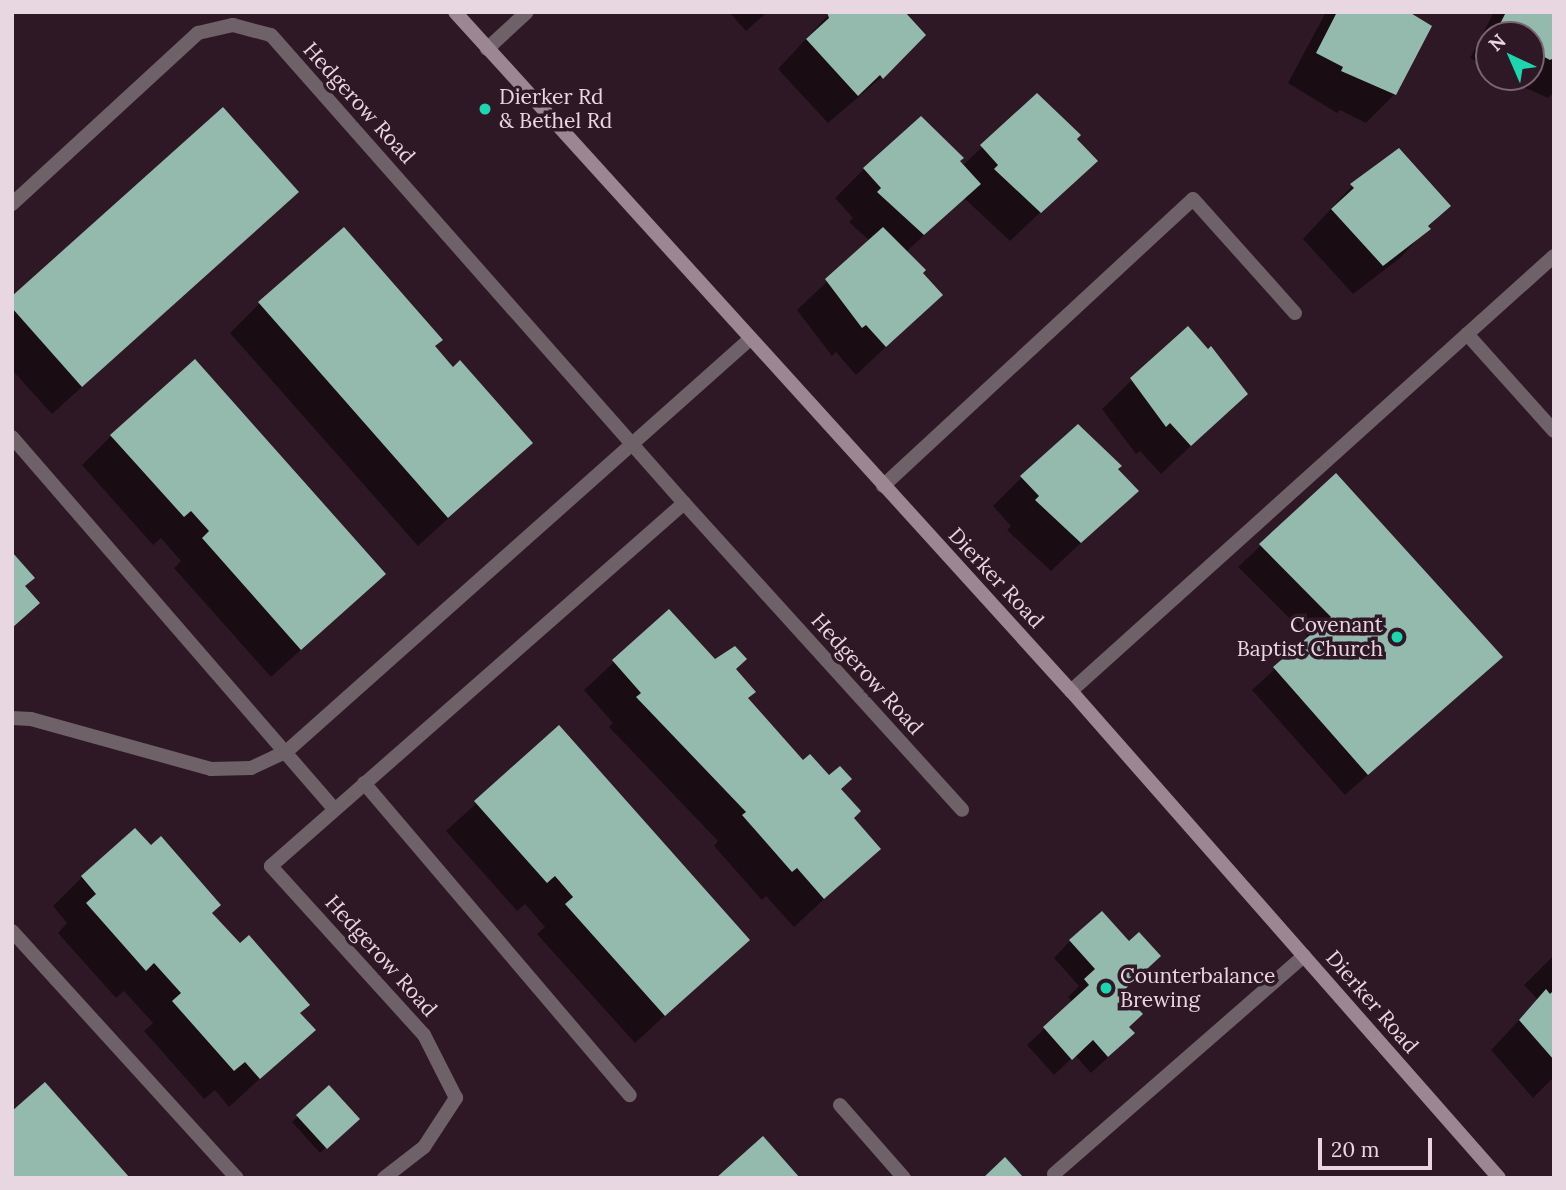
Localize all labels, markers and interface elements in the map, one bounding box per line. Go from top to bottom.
north arrow [1475,21,1545,91]
text: N [1483,29,1510,56]
street label: Hedgerow Road [298,37,420,169]
place label: Dierker Rd & Bethel Rd [499,84,612,134]
marker: Dierker Rd & Bethel Rd [477,101,493,117]
street label: Dierker Road [943,523,1049,633]
street label: Hedgerow Road [806,608,928,740]
place label: Covenant Baptist Church [1237,612,1383,662]
marker: Covenant Baptist Church [1389,629,1405,645]
street label: Hedgerow Road [320,890,442,1022]
street label: Dierker Road [1321,946,1423,1058]
place label: Counterbalance Brewing [1120,963,1275,1013]
marker: Counterbalance Brewing [1098,980,1114,996]
scale bar [1321,1124,1435,1168]
text: 20 m [1331,1136,1380,1163]

